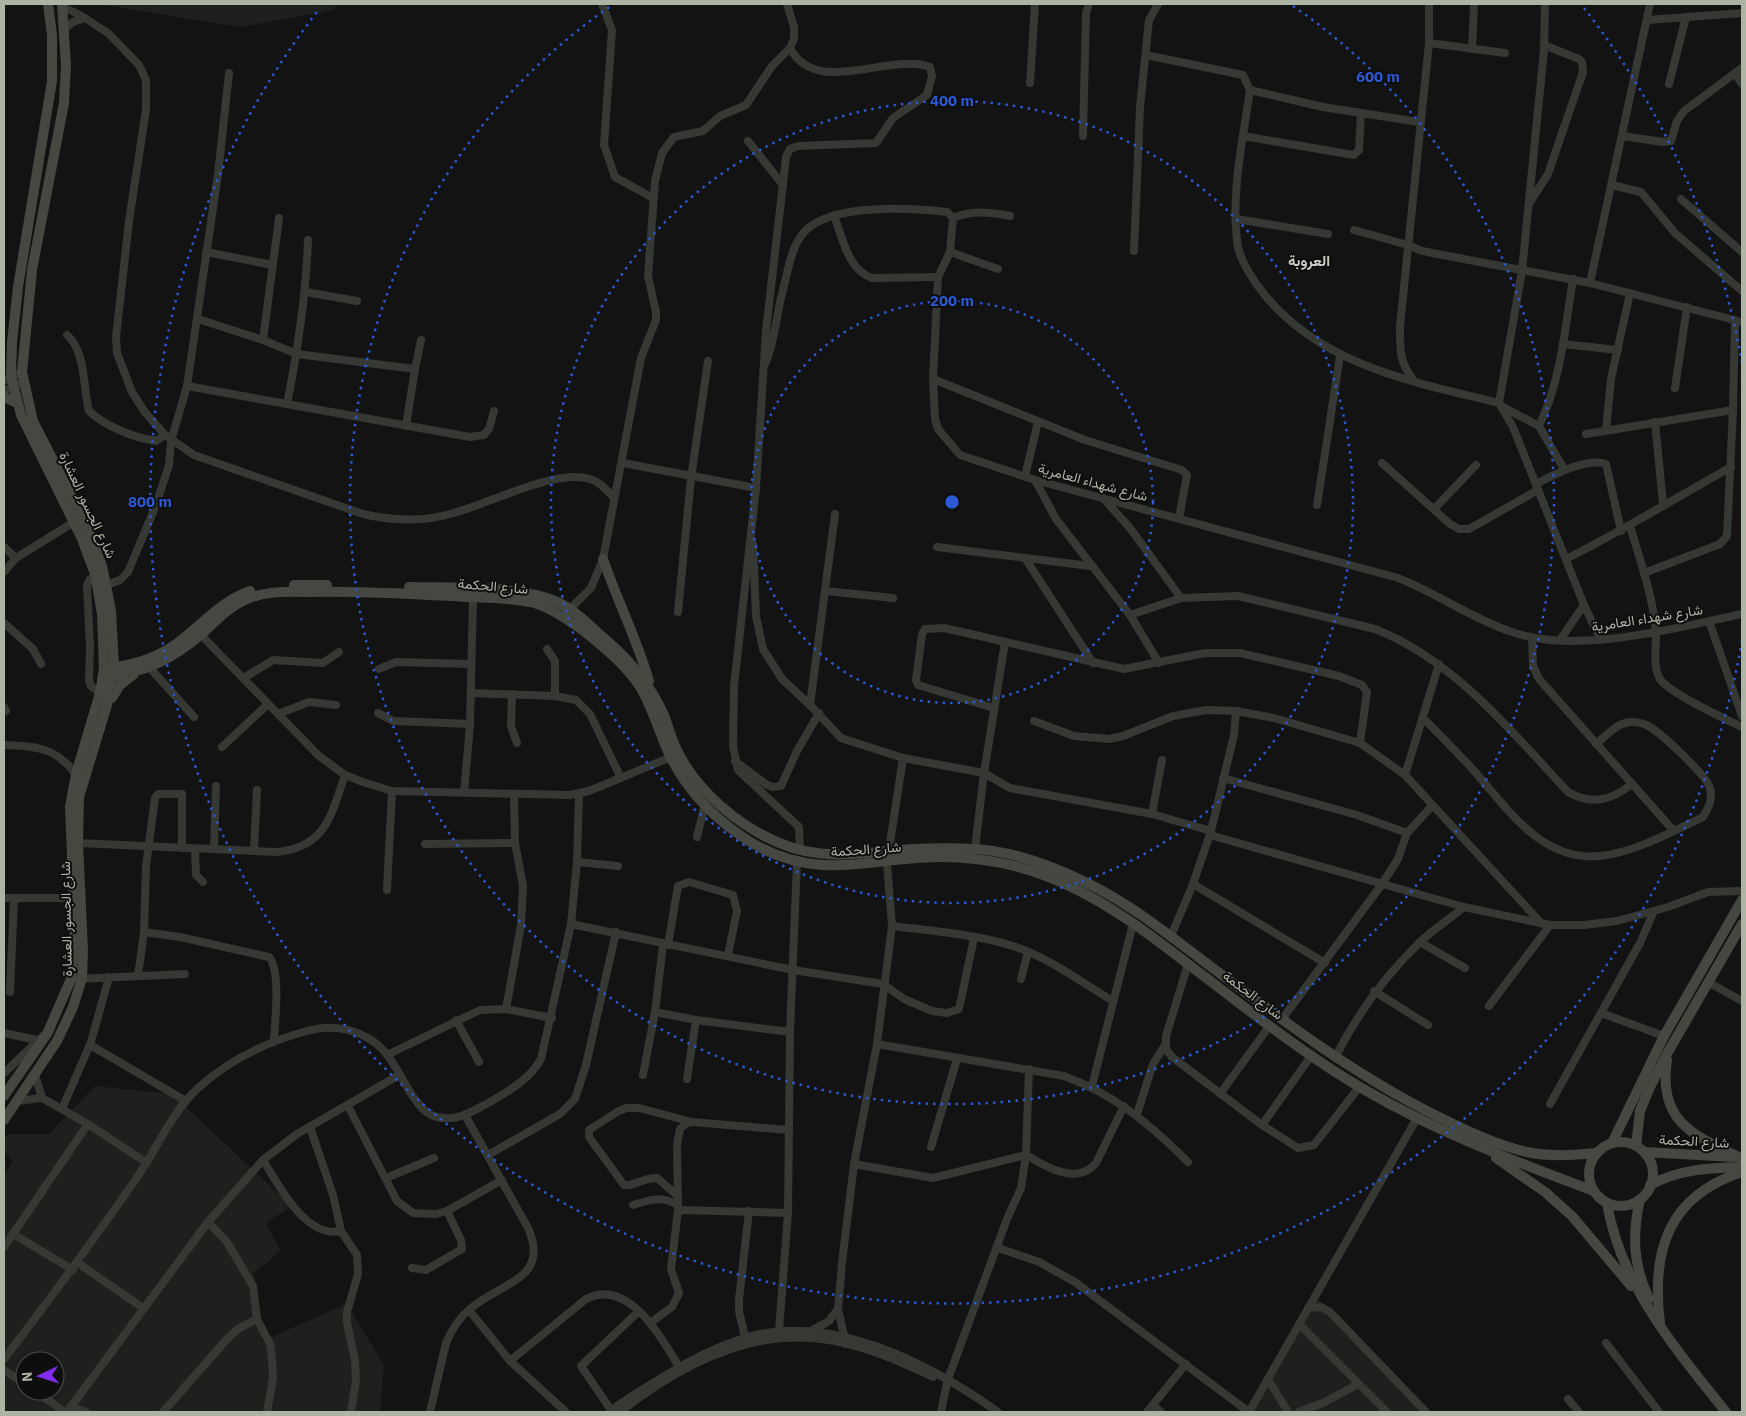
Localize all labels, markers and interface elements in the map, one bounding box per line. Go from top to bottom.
text: 600 m [1356,67,1400,86]
text: 400 m [930,91,974,110]
district label: العروبة [1288,251,1330,270]
text: 200 m [930,291,974,310]
street label: شارع الجسور العشارة [54,449,121,562]
street label: شارع شهداء العامرية [1036,459,1150,507]
text: 800 m [128,492,172,511]
centre of rings [943,493,961,511]
street label: شارع الحكمة [457,574,529,600]
street label: شارع شهداء العامرية [1590,600,1704,638]
street label: شارع الحكمة [830,838,902,862]
street label: شارع الجسور العشارة [56,861,78,977]
street label: شارع الحكمة [1218,967,1287,1025]
street label: شارع الحكمة [1658,1130,1730,1154]
north arrow [15,1351,65,1401]
text: N [18,1371,36,1383]

